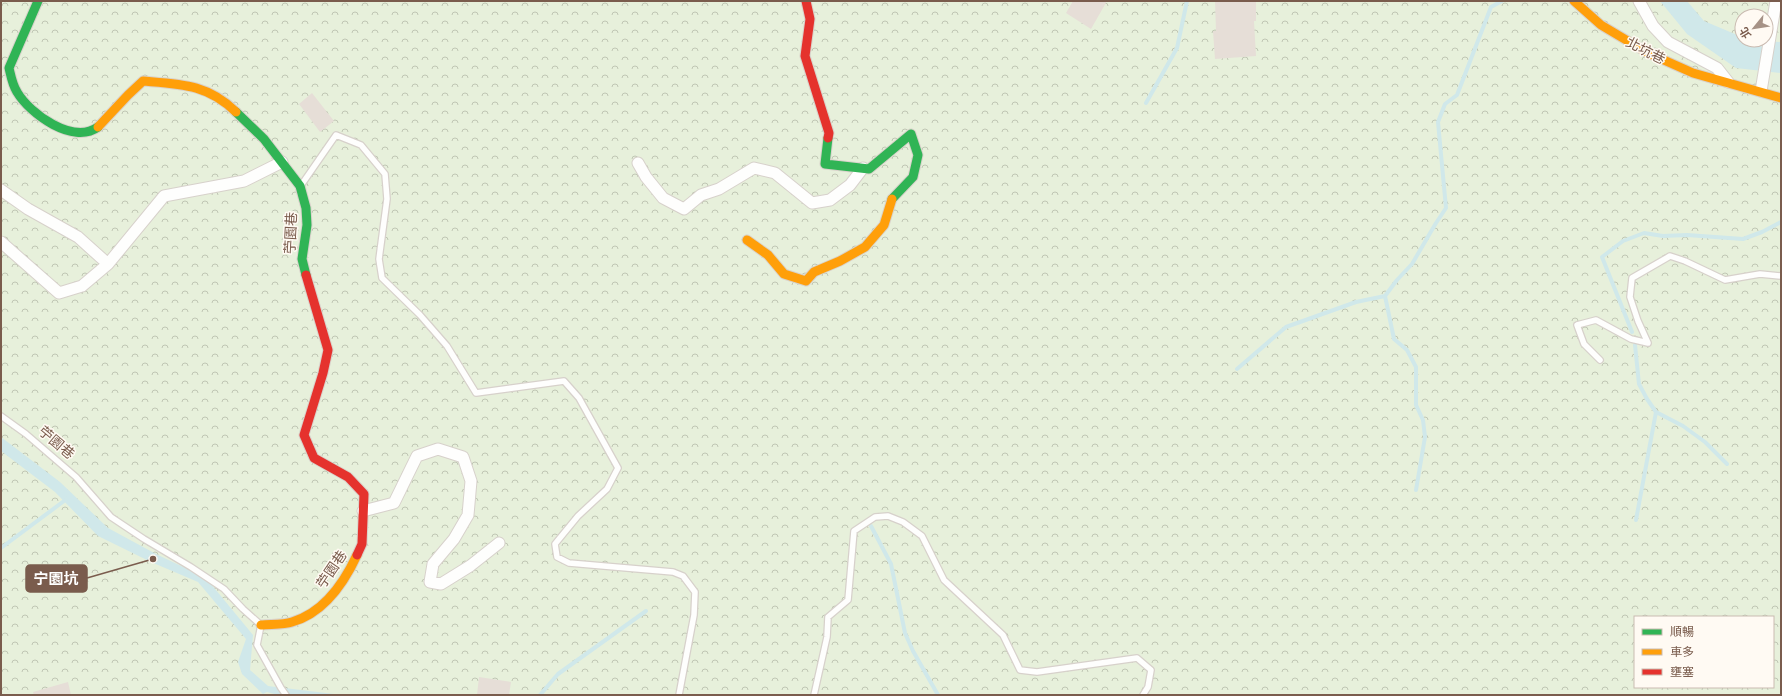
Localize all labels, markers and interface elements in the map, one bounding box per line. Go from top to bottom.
north arrow [1734,8,1774,48]
text: 北 [1736,25,1754,42]
street label: 北坑巷 [1623,32,1669,68]
street label: 苧園巷 [279,212,301,254]
street label: 苧園巷 [35,421,79,463]
street label: 苧園巷 [311,546,351,592]
callout: 宁園坑 [26,565,87,592]
text: 宁園坑 [33,568,79,588]
legend [1634,616,1774,688]
text: 順暢 [1670,623,1694,640]
text: 車多 [1670,643,1694,660]
text: 壅塞 [1670,663,1694,680]

